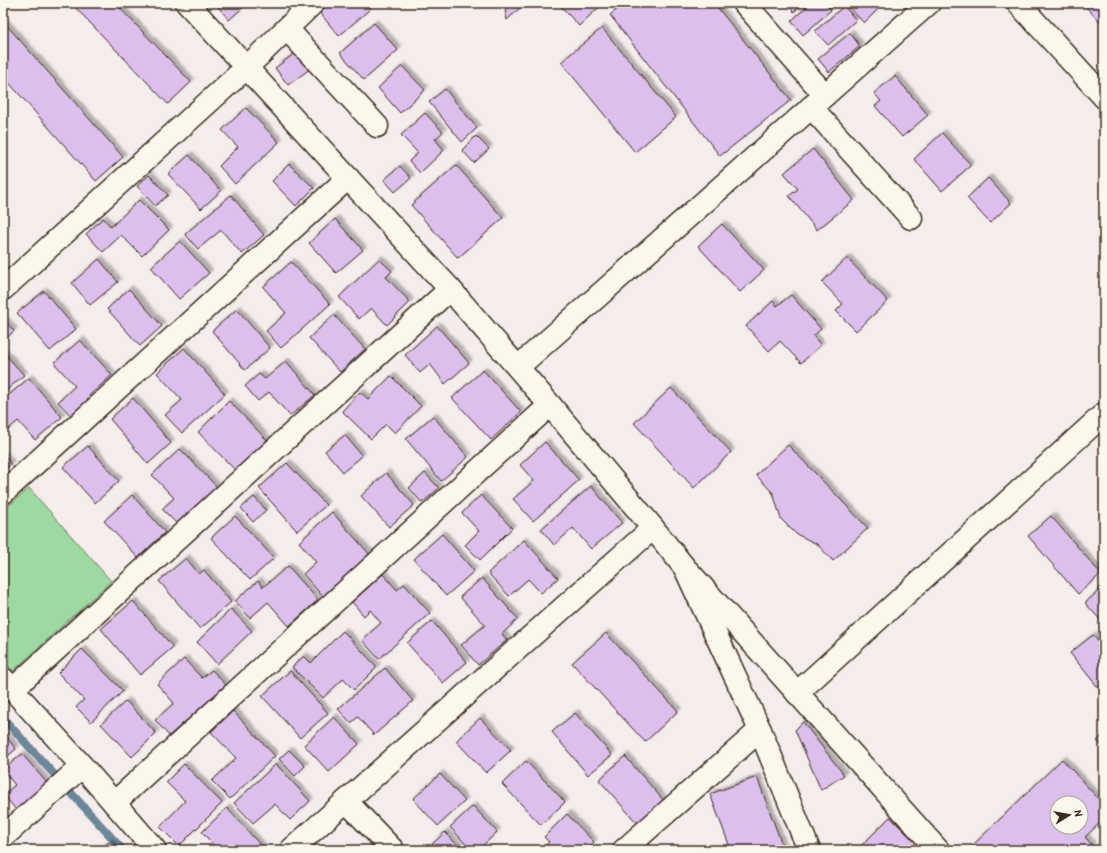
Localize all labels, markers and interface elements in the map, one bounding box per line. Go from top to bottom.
north arrow [1049,795,1089,835]
text: N [1071,809,1086,817]

